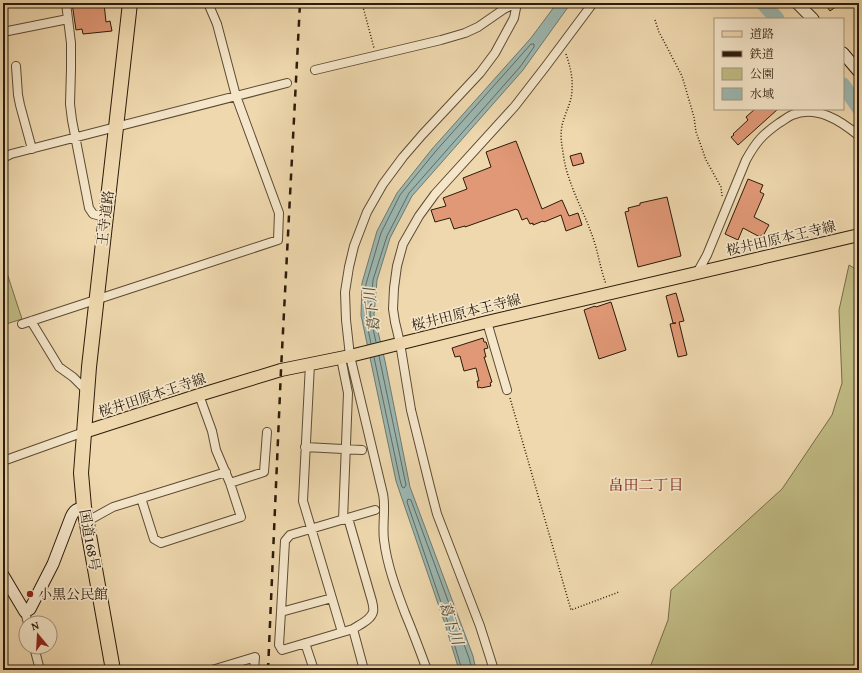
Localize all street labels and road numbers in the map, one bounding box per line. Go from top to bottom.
street label: 王寺道路 [92,189,118,247]
street label: 桜井田原本王寺線 [724,216,838,260]
street label: 桜井田原本王寺線 [409,289,523,335]
street label: 桜井田原本王寺線 [96,368,208,422]
street label: 国道168号 [75,508,105,572]

